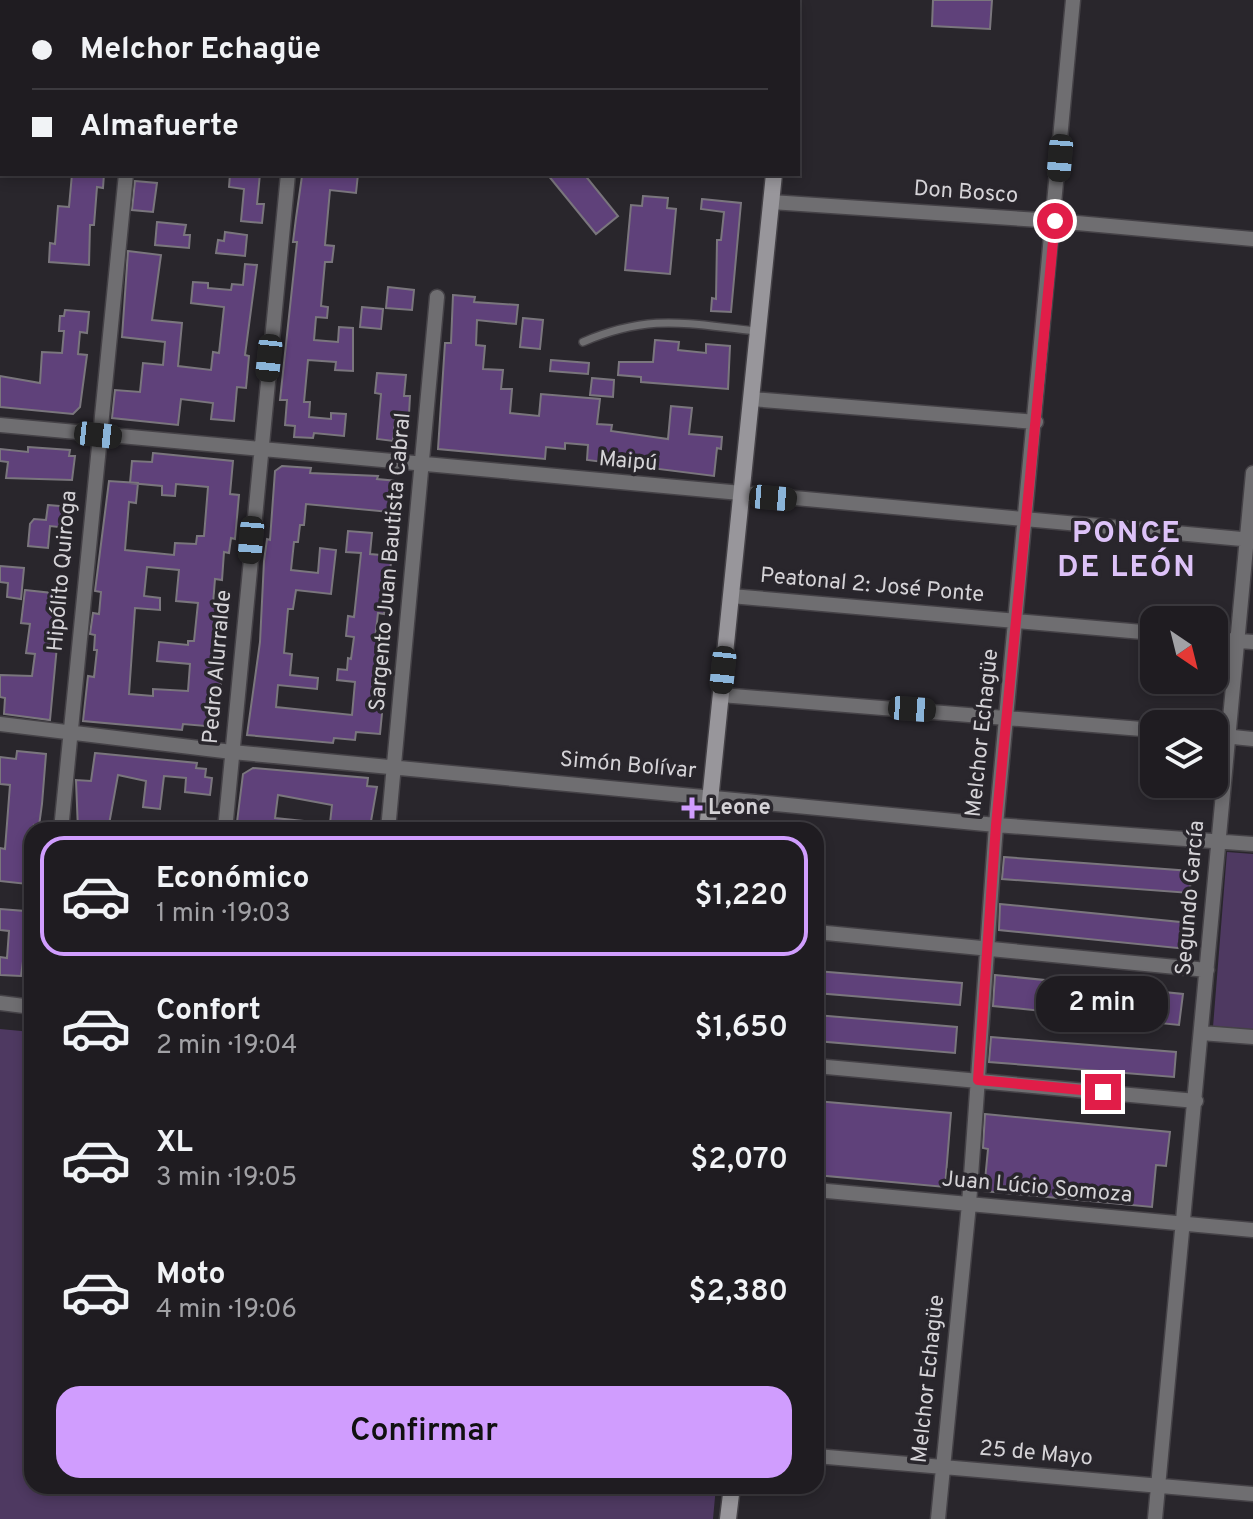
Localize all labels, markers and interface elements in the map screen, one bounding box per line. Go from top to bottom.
text: Melchor Echagüe [80,32,321,69]
text: Almafuerte [80,109,239,146]
car [1046,133,1074,183]
street label: Don Bosco [913,176,1019,210]
route start [1037,203,1073,239]
car [255,333,283,383]
street label: Sargento Juan Bautista Cabral [365,412,417,712]
car [73,421,123,449]
street label: Maipú [597,446,659,478]
car [748,484,798,512]
street label: Hipólito Quiroga [43,489,83,653]
car [237,515,265,565]
district label: PONCE DE LEÓN [1057,516,1197,587]
street label: Peatonal 2: José Ponte [759,563,985,609]
street label: Pedro Alurralde [198,589,238,745]
north arrow [1140,606,1228,694]
map controls [1140,606,1228,798]
car [709,645,737,695]
street label: Melchor Echagüe [961,647,1005,819]
car [887,695,937,723]
button: layers [1140,710,1228,798]
street label: Simón Bolívar [559,747,698,785]
place label: Leone [708,795,771,822]
marker: Leone [683,799,701,817]
street label: Segundo García [1171,819,1211,977]
icon: car [60,860,132,932]
text: Económico [156,861,309,898]
text: $1,220 [695,878,788,915]
text: 1 min · 19:03 [156,898,291,931]
callout: 2 min [1037,976,1169,1032]
text: 2 min [1068,987,1136,1020]
icon: car [60,992,132,1064]
text: Confort [156,993,261,1030]
text: $1,650 [695,1010,788,1047]
text: 2 min · 19:04 [156,1030,297,1063]
route end [1085,1074,1121,1110]
icon: car [60,1124,132,1196]
text: XL [156,1125,193,1162]
text: $2,070 [690,1142,788,1179]
text: 3 min · 19:05 [156,1162,297,1195]
street label: Juan Lúcio Somoza [941,1166,1133,1210]
icon: car [60,1256,132,1328]
text: Moto [156,1257,226,1294]
text: $2,380 [689,1274,788,1311]
street label: Melchor Echagüe [907,1293,951,1465]
text: 4 min · 19:06 [156,1294,297,1327]
button: Confirmar [56,1386,792,1478]
street label: 25 de Mayo [978,1436,1094,1472]

